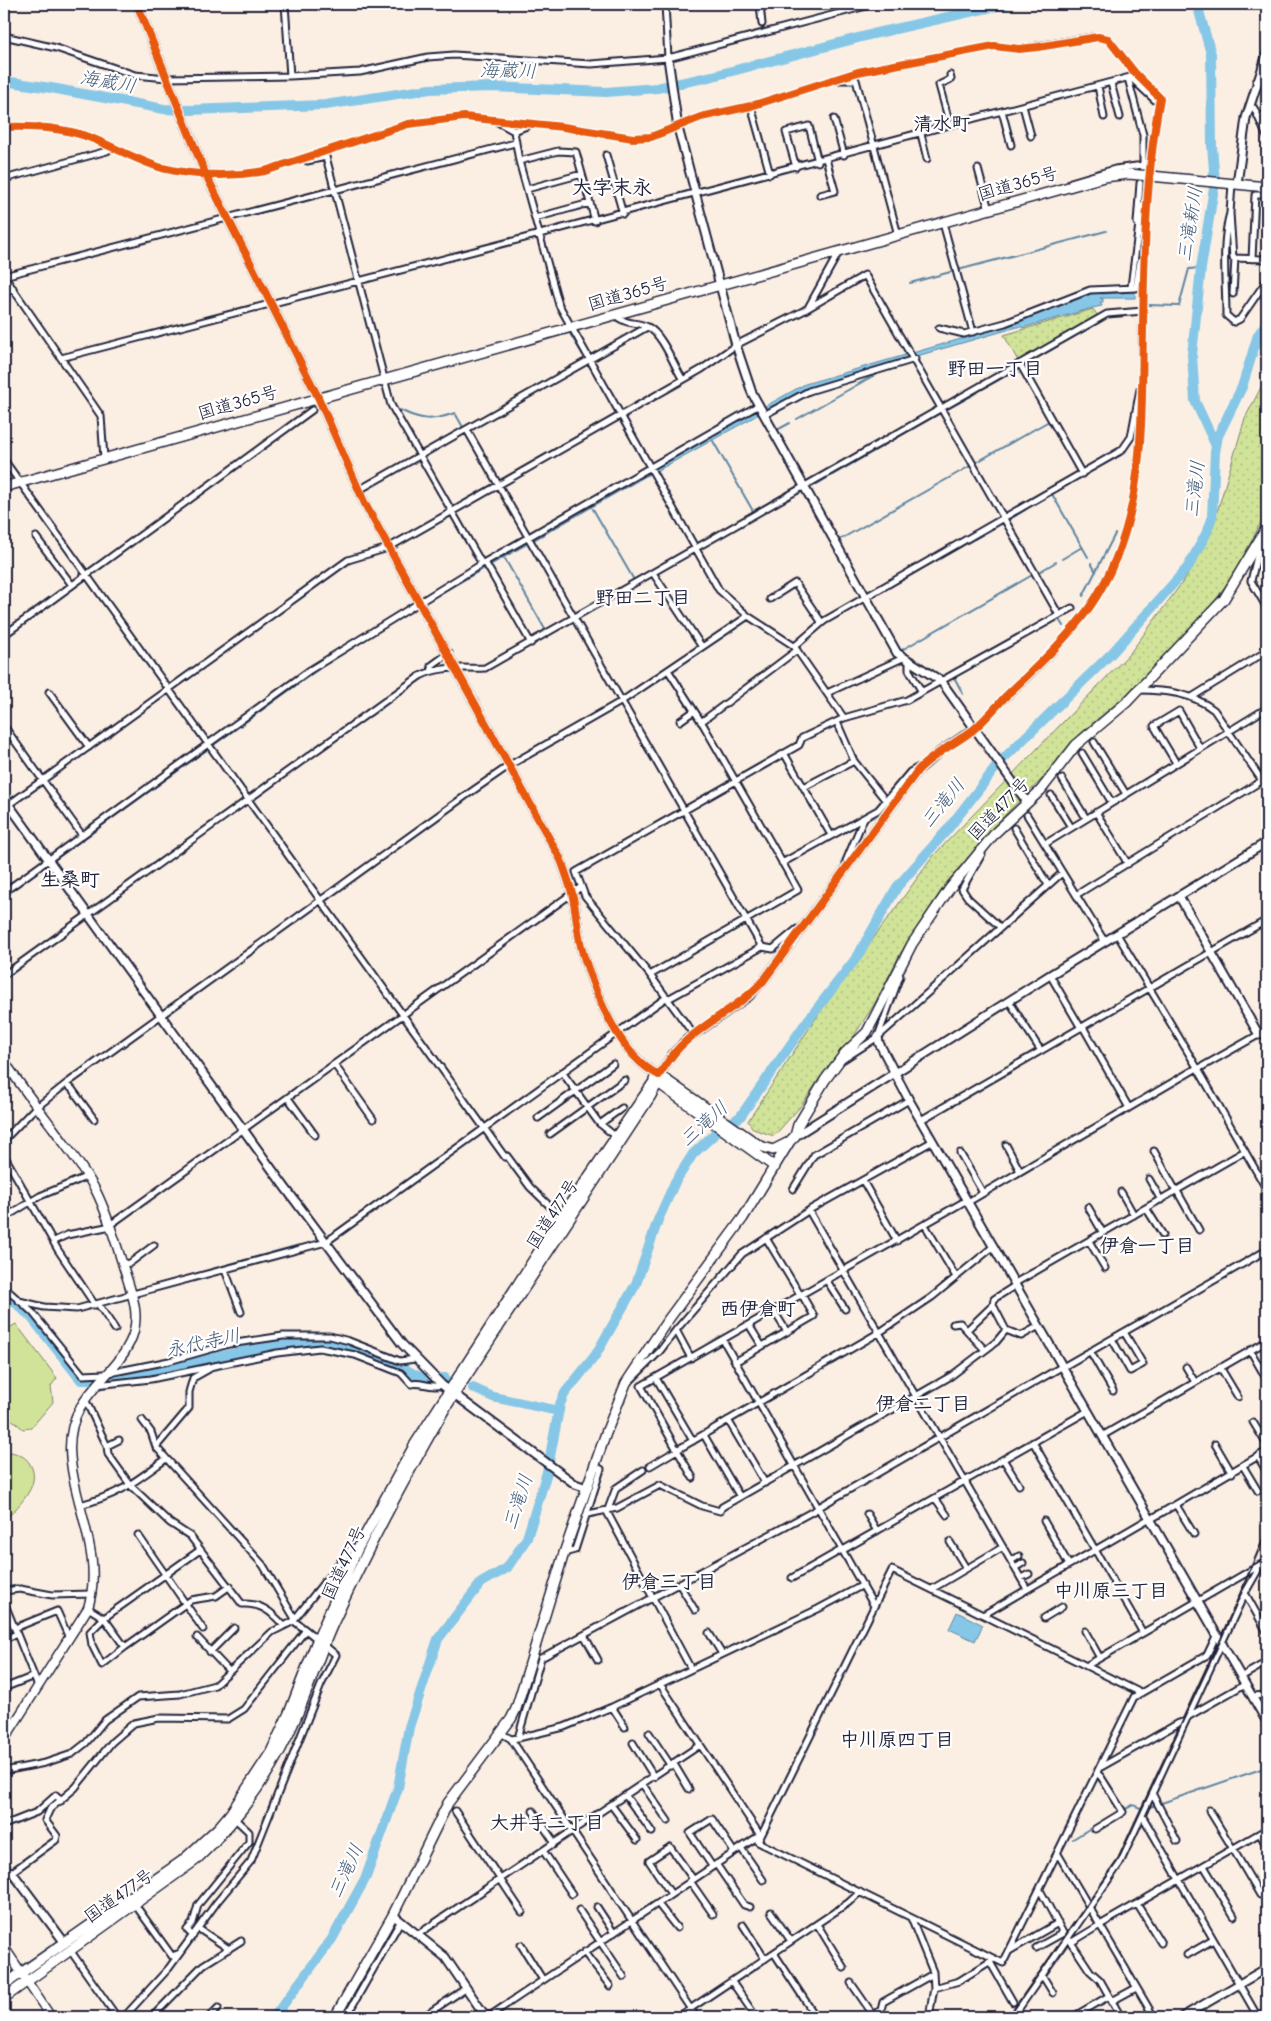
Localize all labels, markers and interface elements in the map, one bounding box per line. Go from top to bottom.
water label: 海蔵川 [479,60,537,82]
water label: 海蔵川 [78,66,138,98]
district label: 清水町 [913,113,971,135]
street label: 国道365号 [975,163,1061,205]
district label: 大字末永 [572,176,652,199]
water label: 三滝新川 [1173,185,1207,263]
street label: 国道365号 [585,273,671,315]
district label: 野田一丁目 [947,358,1043,380]
street label: 国道365号 [195,382,281,424]
water label: 三滝川 [1181,459,1209,519]
district label: 野田二丁目 [595,587,691,609]
street label: 国道477号 [964,773,1034,845]
water label: 三滝川 [917,774,969,832]
district label: 生桑町 [40,868,100,891]
water label: 三滝川 [675,1097,733,1151]
street label: 国道477号 [522,1175,584,1253]
district label: 伊倉一丁目 [1099,1235,1195,1257]
district label: 西伊倉町 [720,1298,796,1320]
water label: 永代寺川 [164,1324,242,1362]
district label: 伊倉二丁目 [875,1393,971,1415]
water label: 三滝川 [499,1471,537,1533]
street label: 国道477号 [318,1522,370,1604]
district label: 伊倉三丁目 [621,1571,717,1593]
district label: 中川原三丁目 [1054,1580,1168,1602]
district label: 中川原四丁目 [840,1729,954,1751]
district label: 大井手二丁目 [490,1812,604,1834]
water label: 三滝川 [324,1841,368,1901]
street label: 国道477号 [80,1865,158,1927]

